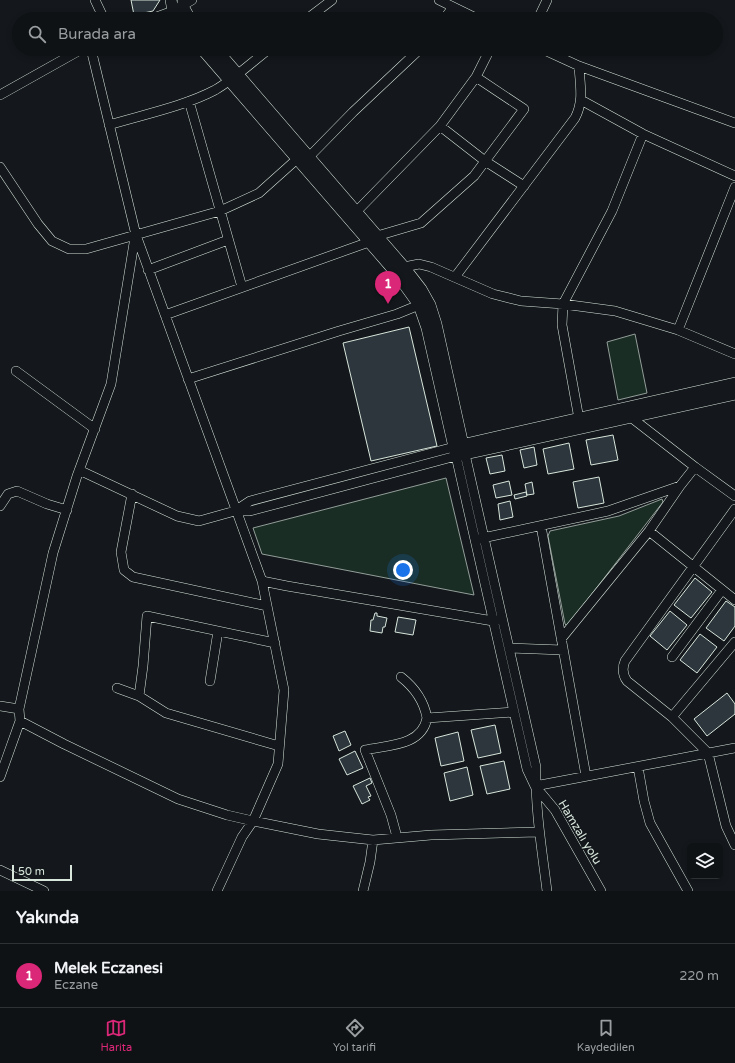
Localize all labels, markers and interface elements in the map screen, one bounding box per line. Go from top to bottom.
search box [12,12,723,56]
icon: search [26,23,48,45]
text: Burada ara [58,25,136,43]
pin: 1 [375,271,401,304]
your location [393,560,413,580]
street label: Hamzalı yolu [555,797,605,867]
map controls [687,843,723,879]
button: layers [687,843,723,879]
scale bar [12,863,72,882]
text: 50 m [18,865,45,878]
text: Yakında [16,907,79,928]
text: Melek Eczanesi [54,959,163,977]
text: 1 [25,968,33,984]
text: 220 m [679,968,719,984]
text: Eczane [54,977,98,993]
tab: Harita [100,1017,132,1054]
tab: Yol tarifi [333,1017,376,1054]
tab: Kaydedilen [577,1017,635,1054]

